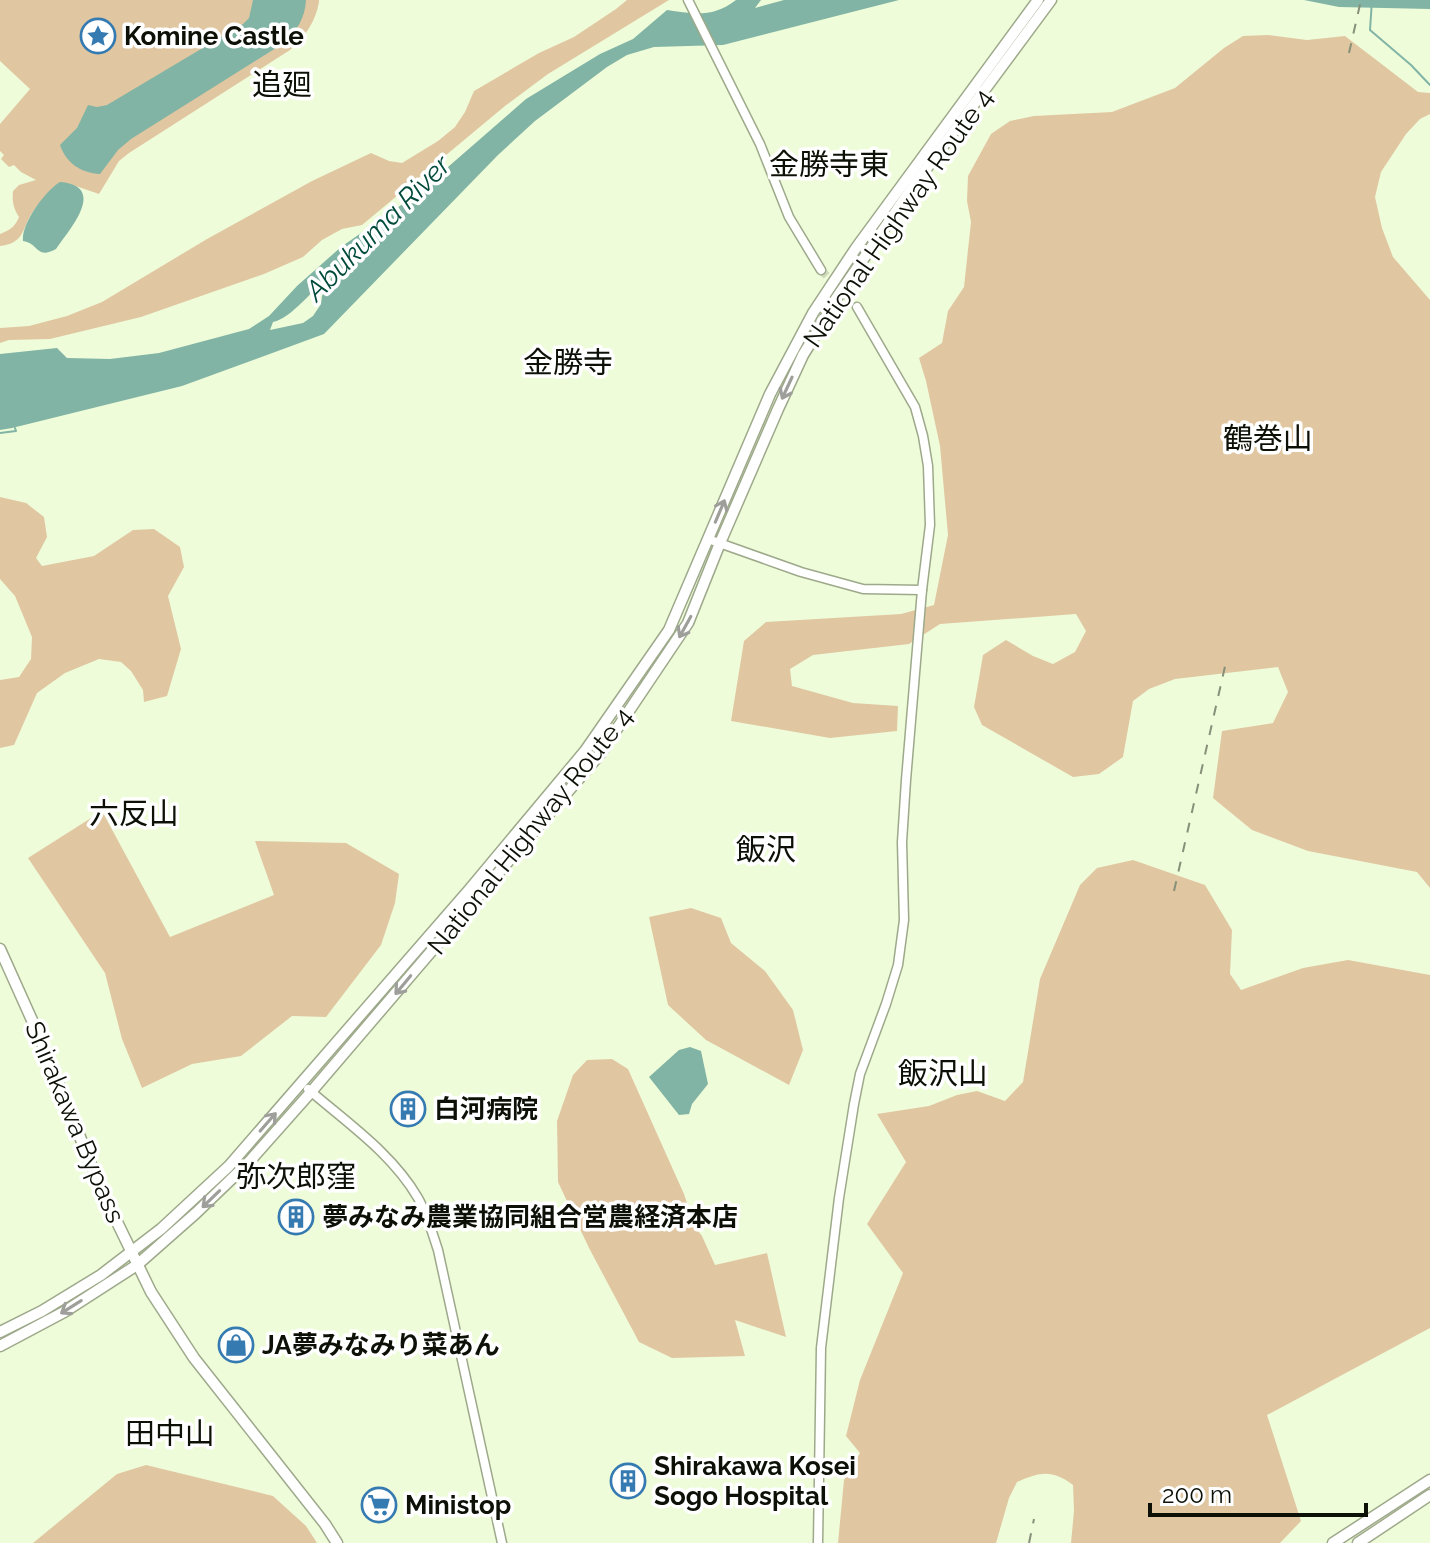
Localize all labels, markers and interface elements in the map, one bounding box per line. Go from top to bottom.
place icon: Komine Castle [79,17,117,55]
place label: Komine Castle [124,21,304,51]
district label: 追廻 [252,67,312,102]
street label: National Highway Route 4 [797,83,999,353]
district label: 金勝寺東 [769,147,889,182]
water label: Abukuma River [297,148,458,309]
district label: 金勝寺 [523,345,613,380]
one-way arrow [779,376,794,400]
district label: 鶴巻山 [1223,421,1313,456]
one-way arrow [714,499,729,524]
one-way arrow [676,615,692,638]
street label: National Highway Route 4 [421,702,639,960]
district label: 六反山 [89,796,179,831]
district label: 飯沢 [736,832,796,867]
one-way arrow [394,974,412,994]
street label: Shirakawa Bypass [19,1017,131,1227]
district label: 飯沢山 [898,1056,988,1091]
building icon: 白河病院 [389,1090,427,1128]
place label: 白河病院 [434,1094,538,1124]
one-way arrow [259,1112,277,1132]
district label: 弥次郎窪 [236,1159,356,1194]
one-way arrow [202,1189,221,1208]
building icon: 夢みなみ農業協同組合営農経済本店 [277,1198,315,1236]
place label: 夢みなみ農業協同組合営農経済本店 [322,1202,738,1232]
one-way arrow [60,1300,83,1316]
shop icon: JA夢みなみり菜あん [217,1326,255,1364]
place label: JA夢みなみり菜あん [262,1330,500,1360]
district label: 田中山 [125,1416,215,1451]
place label: Shirakawa Kosei Sogo Hospital [654,1451,856,1511]
building icon: Shirakawa Kosei Sogo Hospital [609,1462,647,1500]
scale bar [1150,1467,1366,1517]
text: 200 m [1162,1480,1232,1509]
supermarket icon: Ministop [360,1486,398,1524]
place label: Ministop [405,1490,511,1520]

